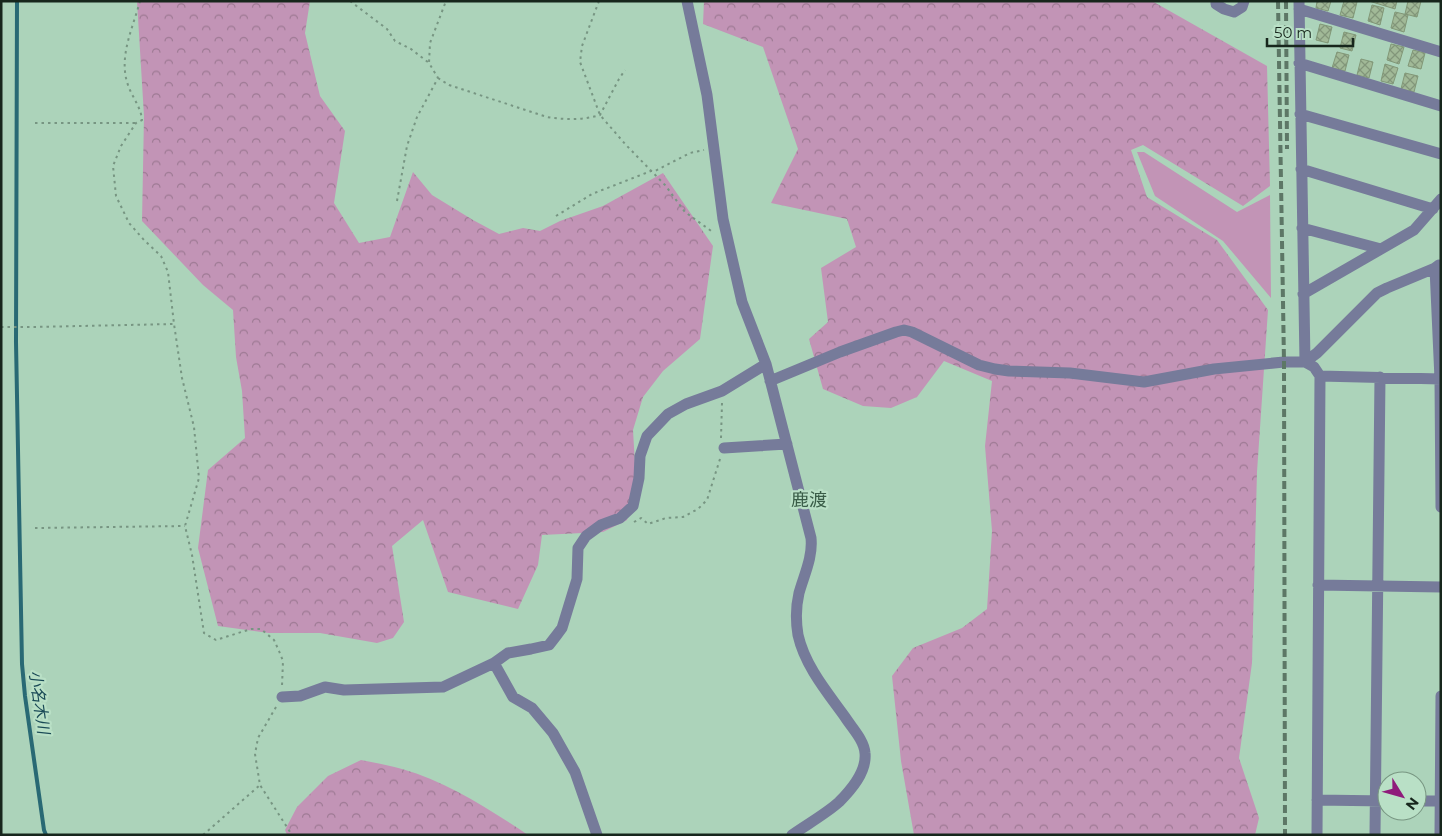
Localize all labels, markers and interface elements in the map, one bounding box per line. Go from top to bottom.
scale bar [1267,15,1353,47]
text: 50 m [1274,23,1312,42]
district label: 鹿渡 [791,489,827,511]
water label: 小名木川 [26,669,54,737]
north arrow [1377,771,1427,821]
text: N [1402,794,1423,814]

